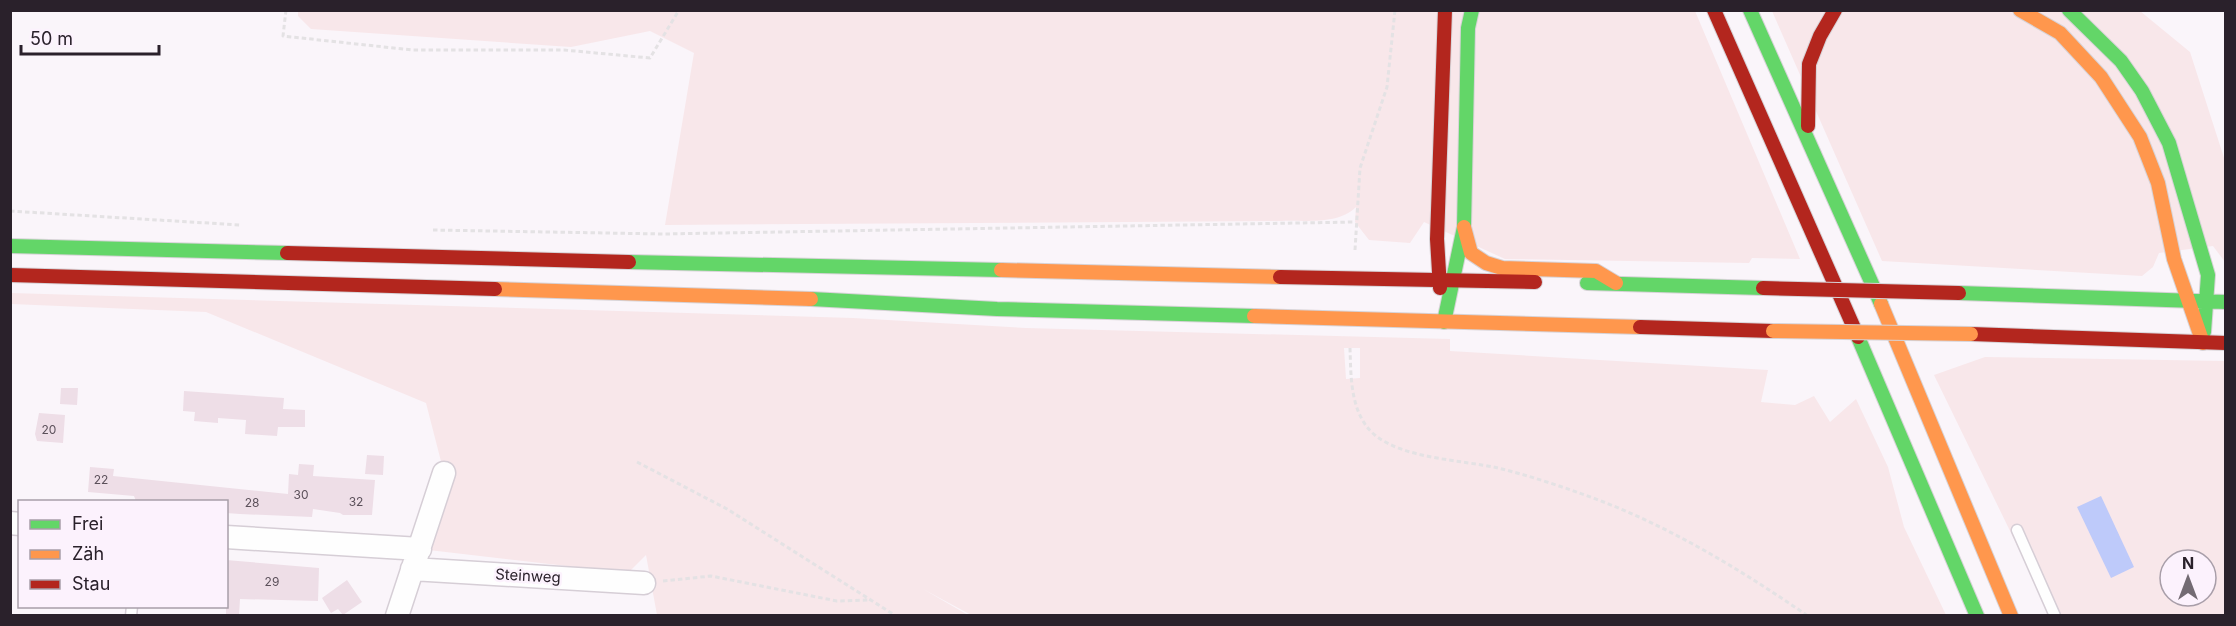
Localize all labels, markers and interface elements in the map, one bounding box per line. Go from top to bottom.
scale bar [21,18,159,56]
text: 50 m [30,28,73,49]
house number: 20 [42,422,56,437]
house number: 22 [94,472,108,487]
house number: 30 [294,487,308,502]
house number: 32 [349,494,363,509]
house number: 28 [245,495,259,510]
legend [18,500,228,608]
text: Frei [72,513,103,534]
text: Zäh [72,543,104,564]
north arrow [2158,548,2218,608]
text: N [2182,553,2194,573]
street label: Steinweg [495,564,561,587]
text: Stau [72,573,110,594]
house number: 29 [265,574,279,589]

